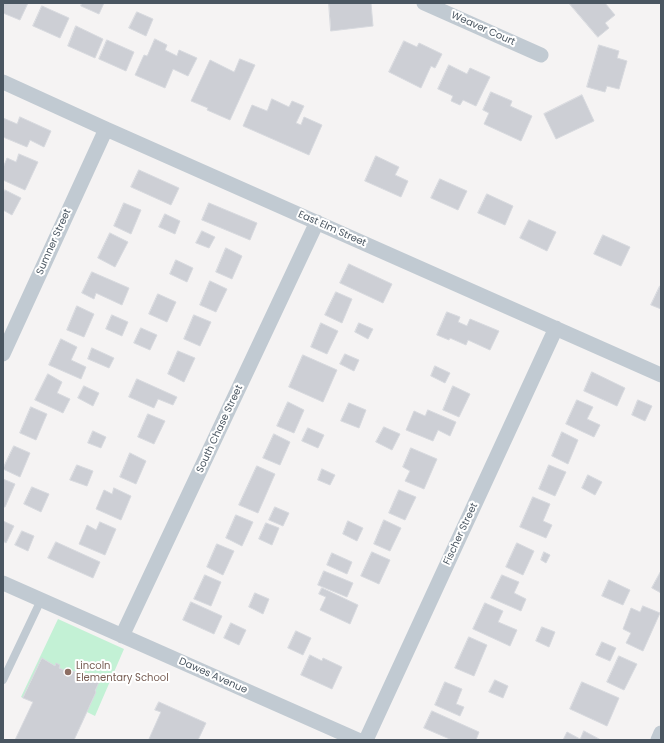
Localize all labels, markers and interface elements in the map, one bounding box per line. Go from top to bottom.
street label: Weaver Court [449,10,517,48]
street label: Sumner Street [34,207,74,277]
street label: East Elm Street [296,209,368,249]
street label: South Chase Street [194,383,246,475]
street label: Fischer Street [441,501,481,567]
street label: Dawes Avenue [177,656,249,696]
place label: Lincoln Elementary School [76,660,169,684]
marker: Lincoln Elementary School [63,667,73,677]

